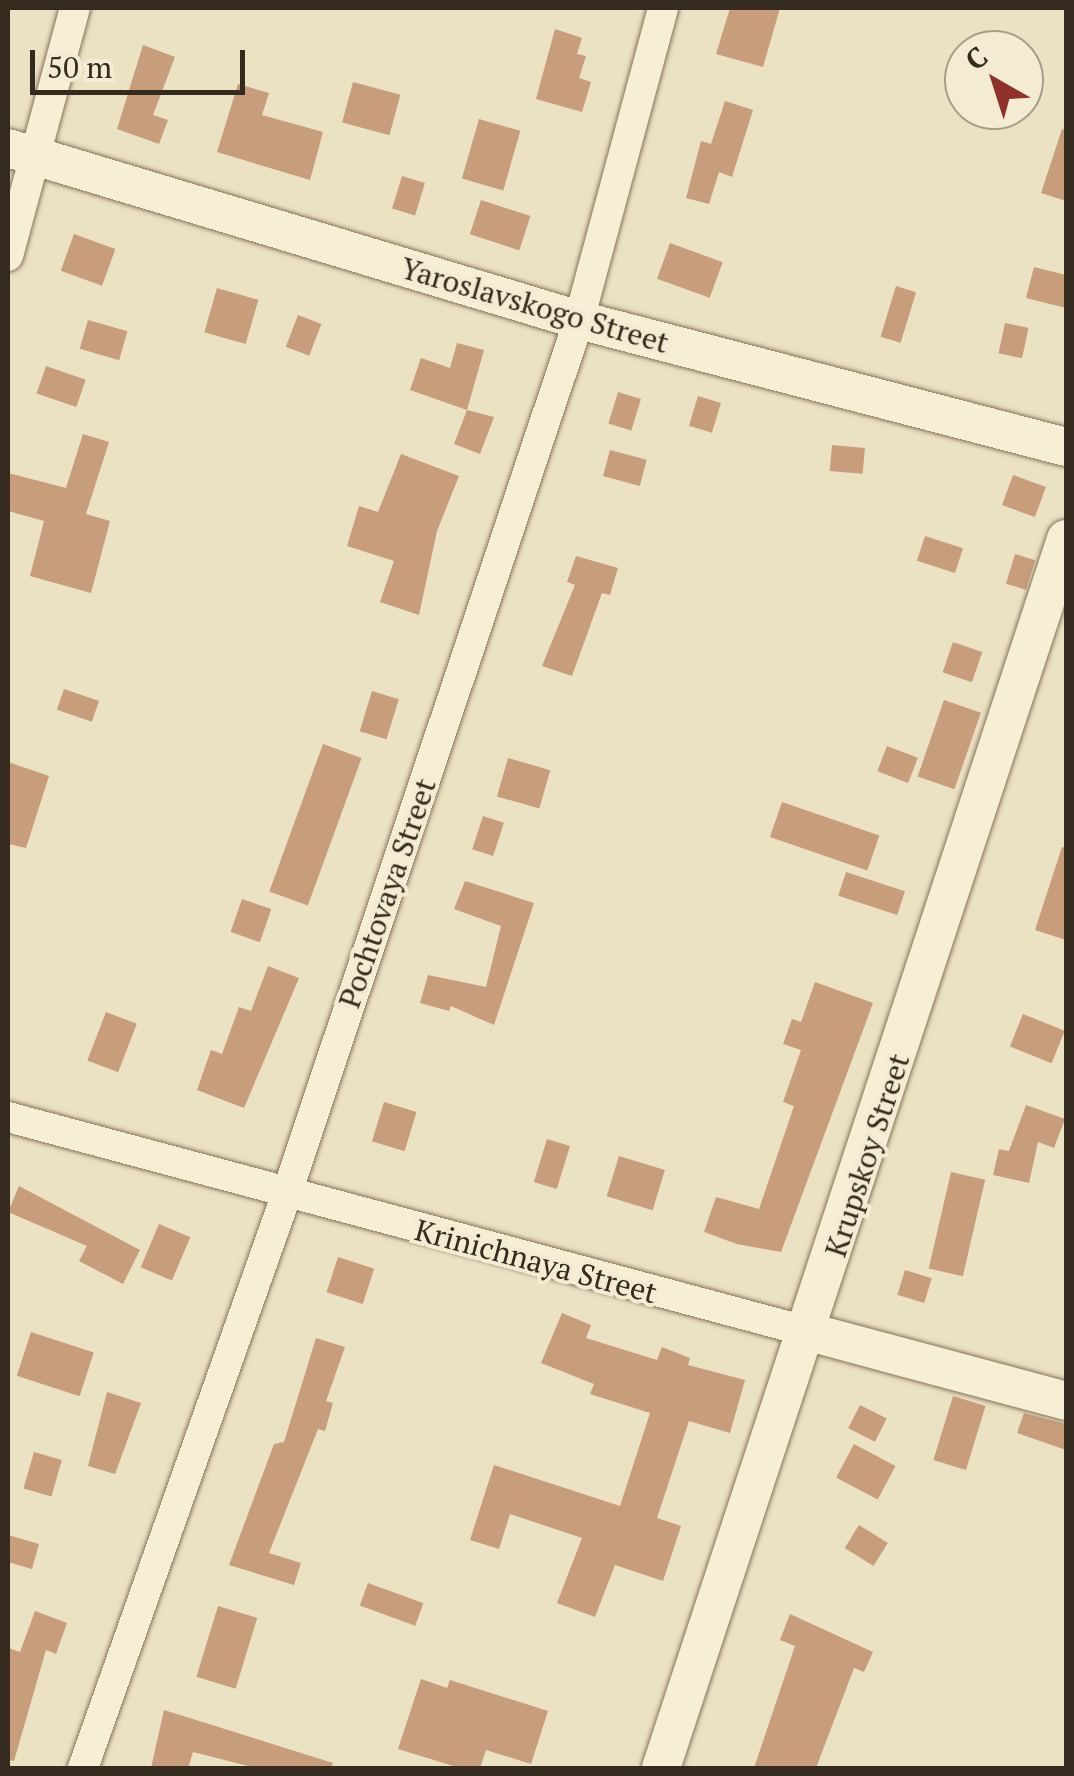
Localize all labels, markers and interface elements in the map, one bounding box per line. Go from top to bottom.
scale bar [35,30,250,92]
north arrow [944,30,1044,130]
text: С [957,38,995,78]
text: 50 m [47,47,112,87]
street label: Yaroslavskogo Street [397,250,673,360]
street label: Pochtovaya Street [331,774,443,1012]
street label: Krupskoy Street [817,1049,917,1261]
street label: Krinichnaya Street [411,1211,661,1311]

